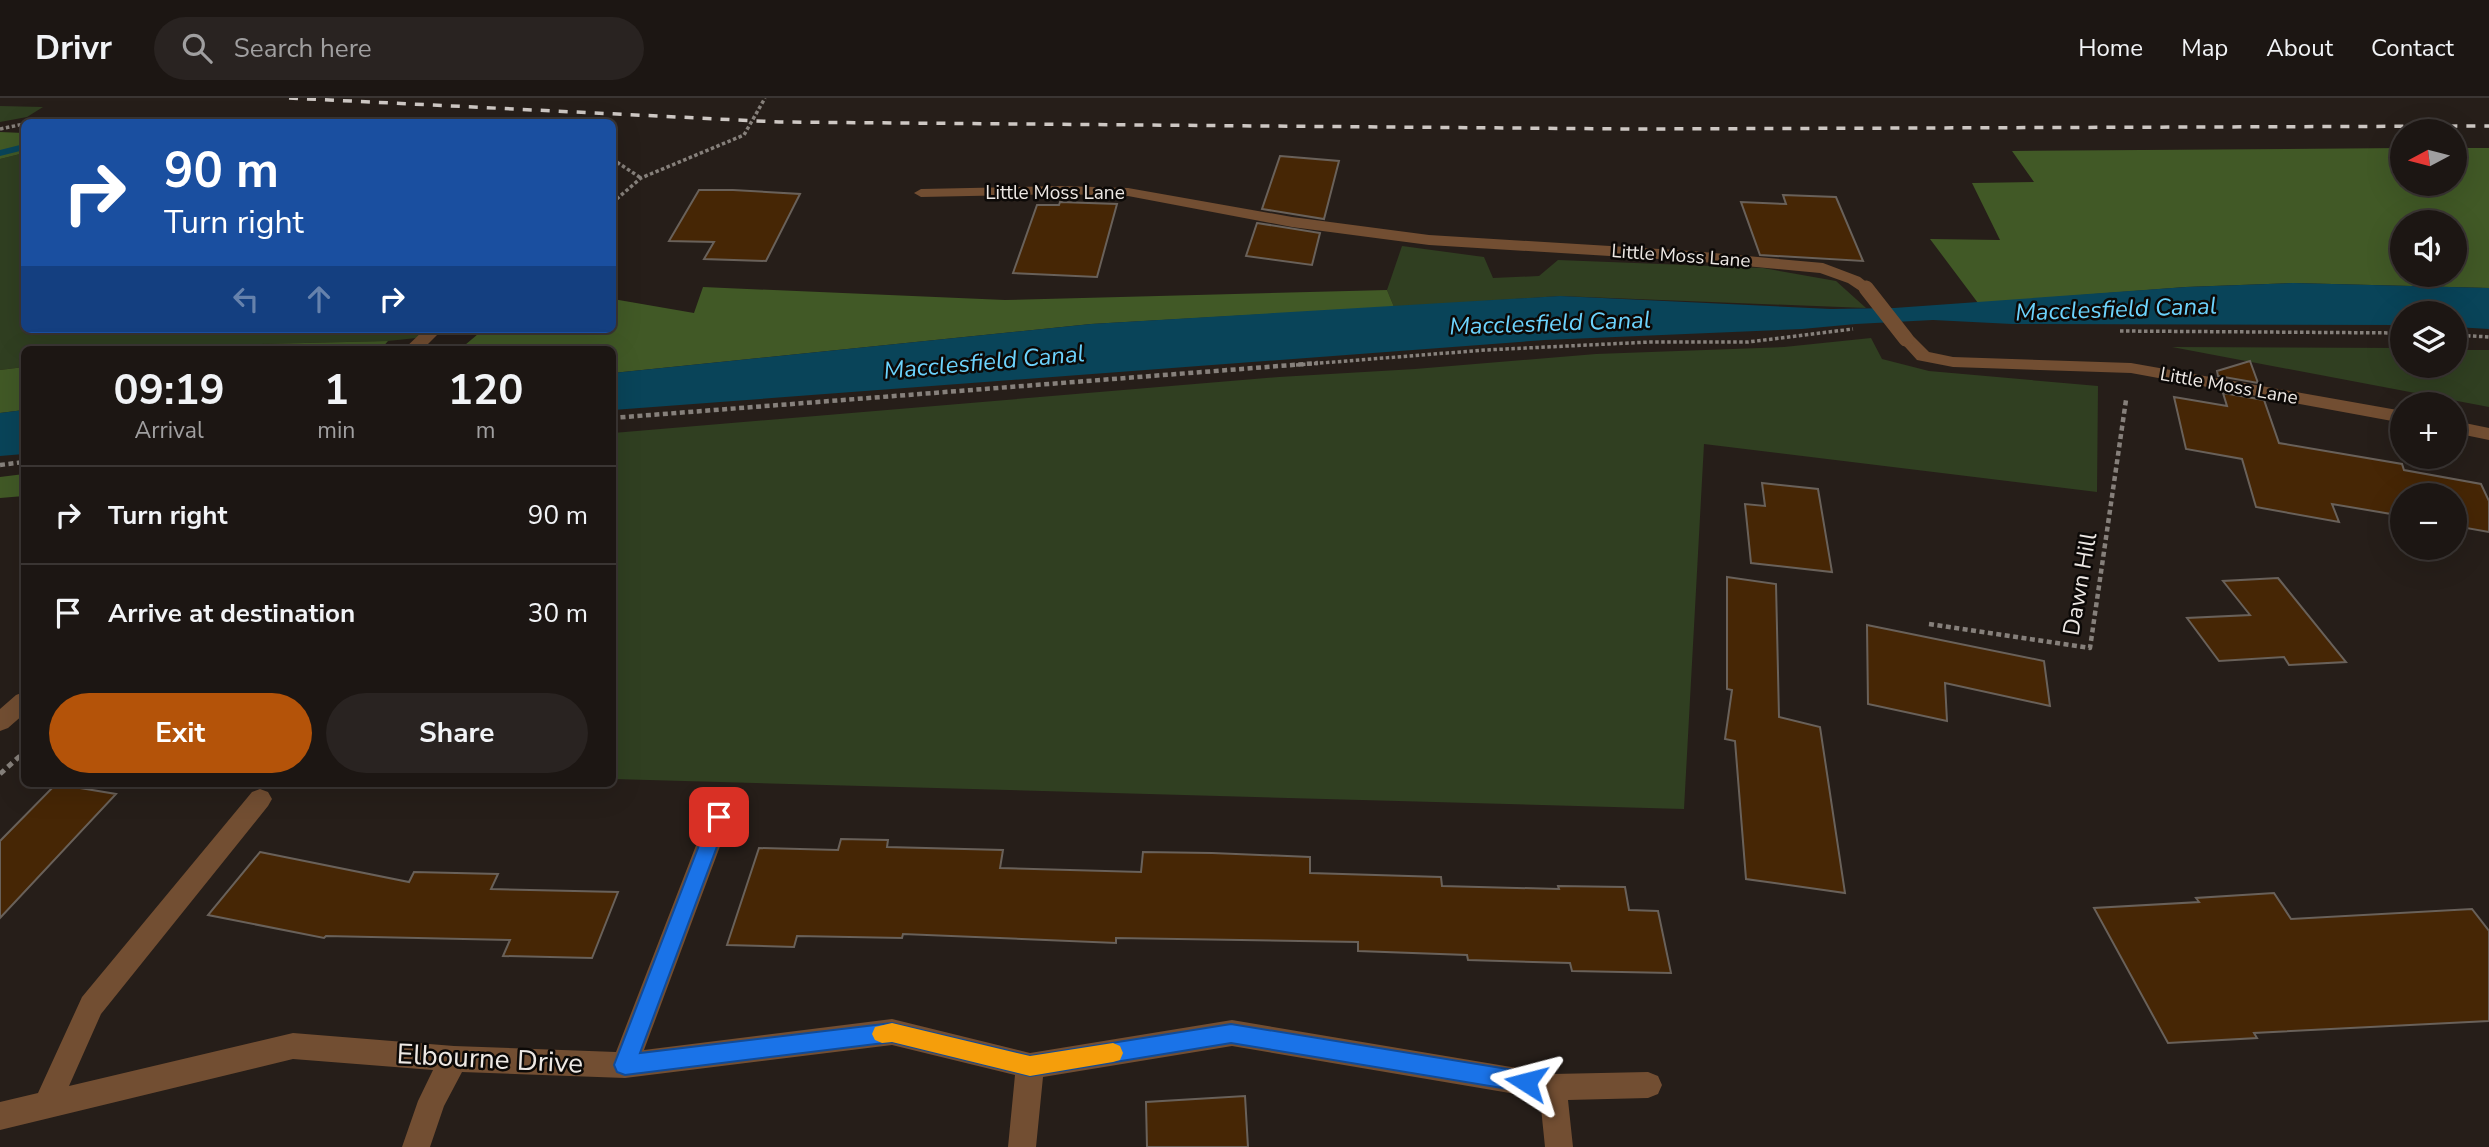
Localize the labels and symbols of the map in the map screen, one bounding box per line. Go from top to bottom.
north arrow [2390,119,2468,196]
street label: Little Moss Lane [985,180,1125,206]
street label: Little Moss Lane [1610,238,1752,274]
water label: Macclesfield Canal [2015,289,2217,329]
water label: Macclesfield Canal [1449,303,1651,343]
water label: Macclesfield Canal [882,337,1086,387]
street label: Little Moss Lane [2158,361,2300,411]
street label: Dawn Hill [2056,530,2104,638]
pin [689,787,749,847]
street label: Elbourne Drive [396,1035,584,1083]
position arrow [1489,1045,1563,1119]

